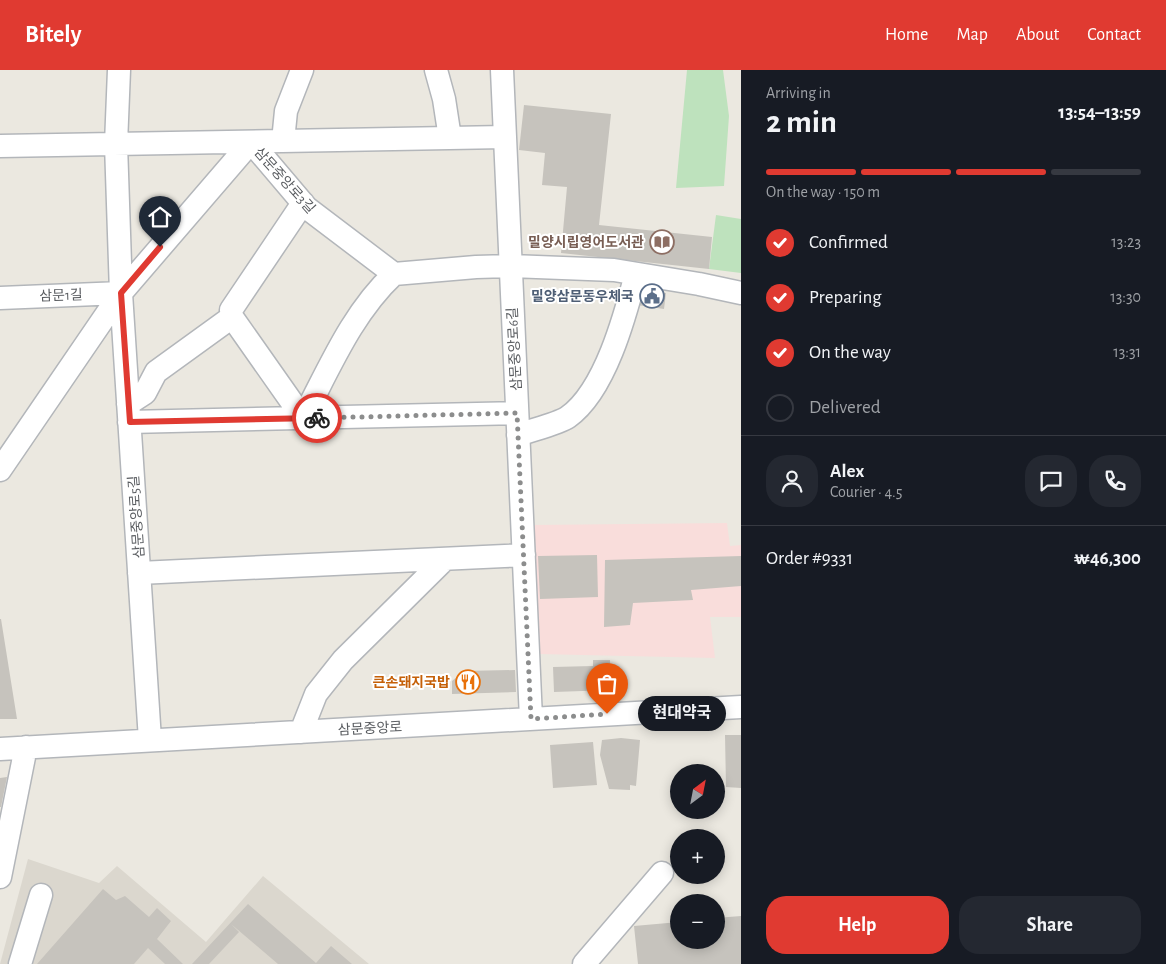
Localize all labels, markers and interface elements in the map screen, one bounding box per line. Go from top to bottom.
text: Bitely [25,23,81,47]
text: Home [885,26,928,44]
text: Map [956,26,988,44]
text: About [1016,26,1059,44]
text: Contact [1087,26,1141,44]
text: Arriving in [766,85,831,101]
text: 13:54–13:59 [1058,103,1141,122]
text: 2 min [766,106,837,138]
street label: 삼문중앙로3길 [251,144,318,216]
text: On the way · 150 m [766,184,880,200]
pin [139,196,181,247]
icon: home [146,203,174,231]
library icon: 밀양시립영어도서관 [649,229,675,255]
icon: check [766,229,794,257]
text: Confirmed [809,233,888,252]
text: 13:23 [1111,234,1141,250]
place label: 밀양시립영어도서관 [528,235,644,250]
public building icon: 밀양삼문동우체국 [639,283,665,309]
icon: check [766,284,794,312]
street label: 삼문1길 [39,287,83,304]
text: Preparing [809,288,882,307]
place label: 밀양삼문동우체국 [531,289,634,304]
text: 13:30 [1110,289,1141,305]
street label: 삼문중앙로6길 [505,307,524,391]
icon: check [766,339,794,367]
text: On the way [809,343,891,362]
text: 13:31 [1113,344,1141,360]
courier [292,393,342,443]
text: Delivered [809,398,881,417]
icon: bike [303,404,331,432]
button: person [766,455,818,507]
button: chat [1025,455,1077,507]
button: phone [1089,455,1141,507]
text: Alex [830,462,864,481]
street label: 삼문중앙로5길 [126,475,147,559]
text: Courier · 4.5 [830,484,902,500]
text: Order #9331 [766,549,853,568]
text: ₩46,300 [1074,549,1141,568]
pin [586,663,628,714]
restaurant icon: 큰손돼지국밥 [455,669,481,695]
icon: bag [593,670,621,698]
place label: 큰손돼지국밥 [373,675,450,690]
callout: 현대약국 [637,696,724,732]
text: 현대약국 [653,705,711,721]
street label: 삼문중앙로 [337,719,403,738]
north arrow [670,764,725,819]
map controls [670,764,725,949]
button: + [670,829,725,884]
button: − [670,894,725,949]
button: Help [766,896,949,954]
button: Share [959,896,1141,954]

